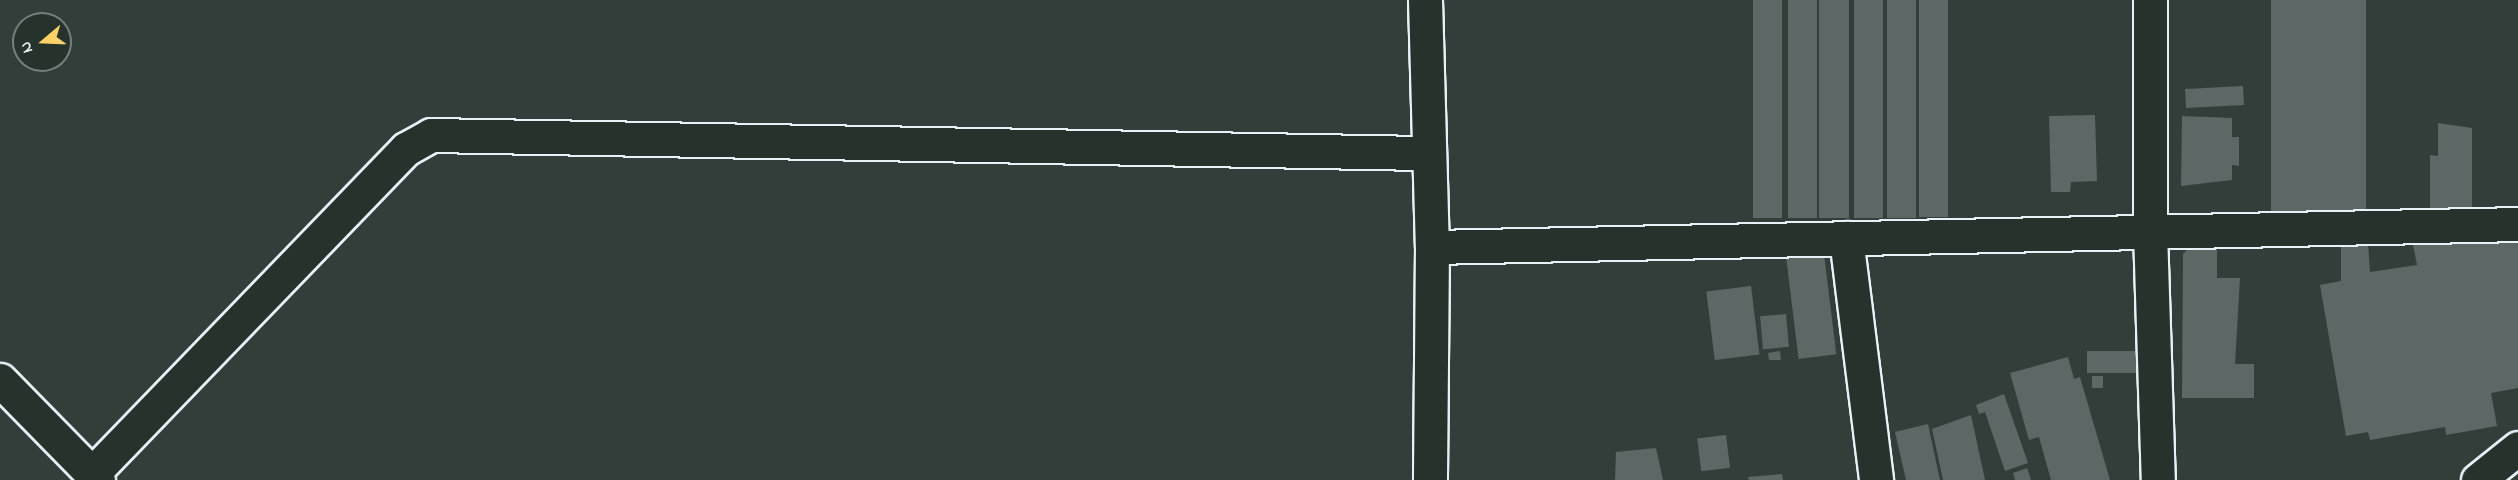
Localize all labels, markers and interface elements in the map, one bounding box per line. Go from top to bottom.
north arrow [12,12,72,72]
text: N [14,38,40,56]

